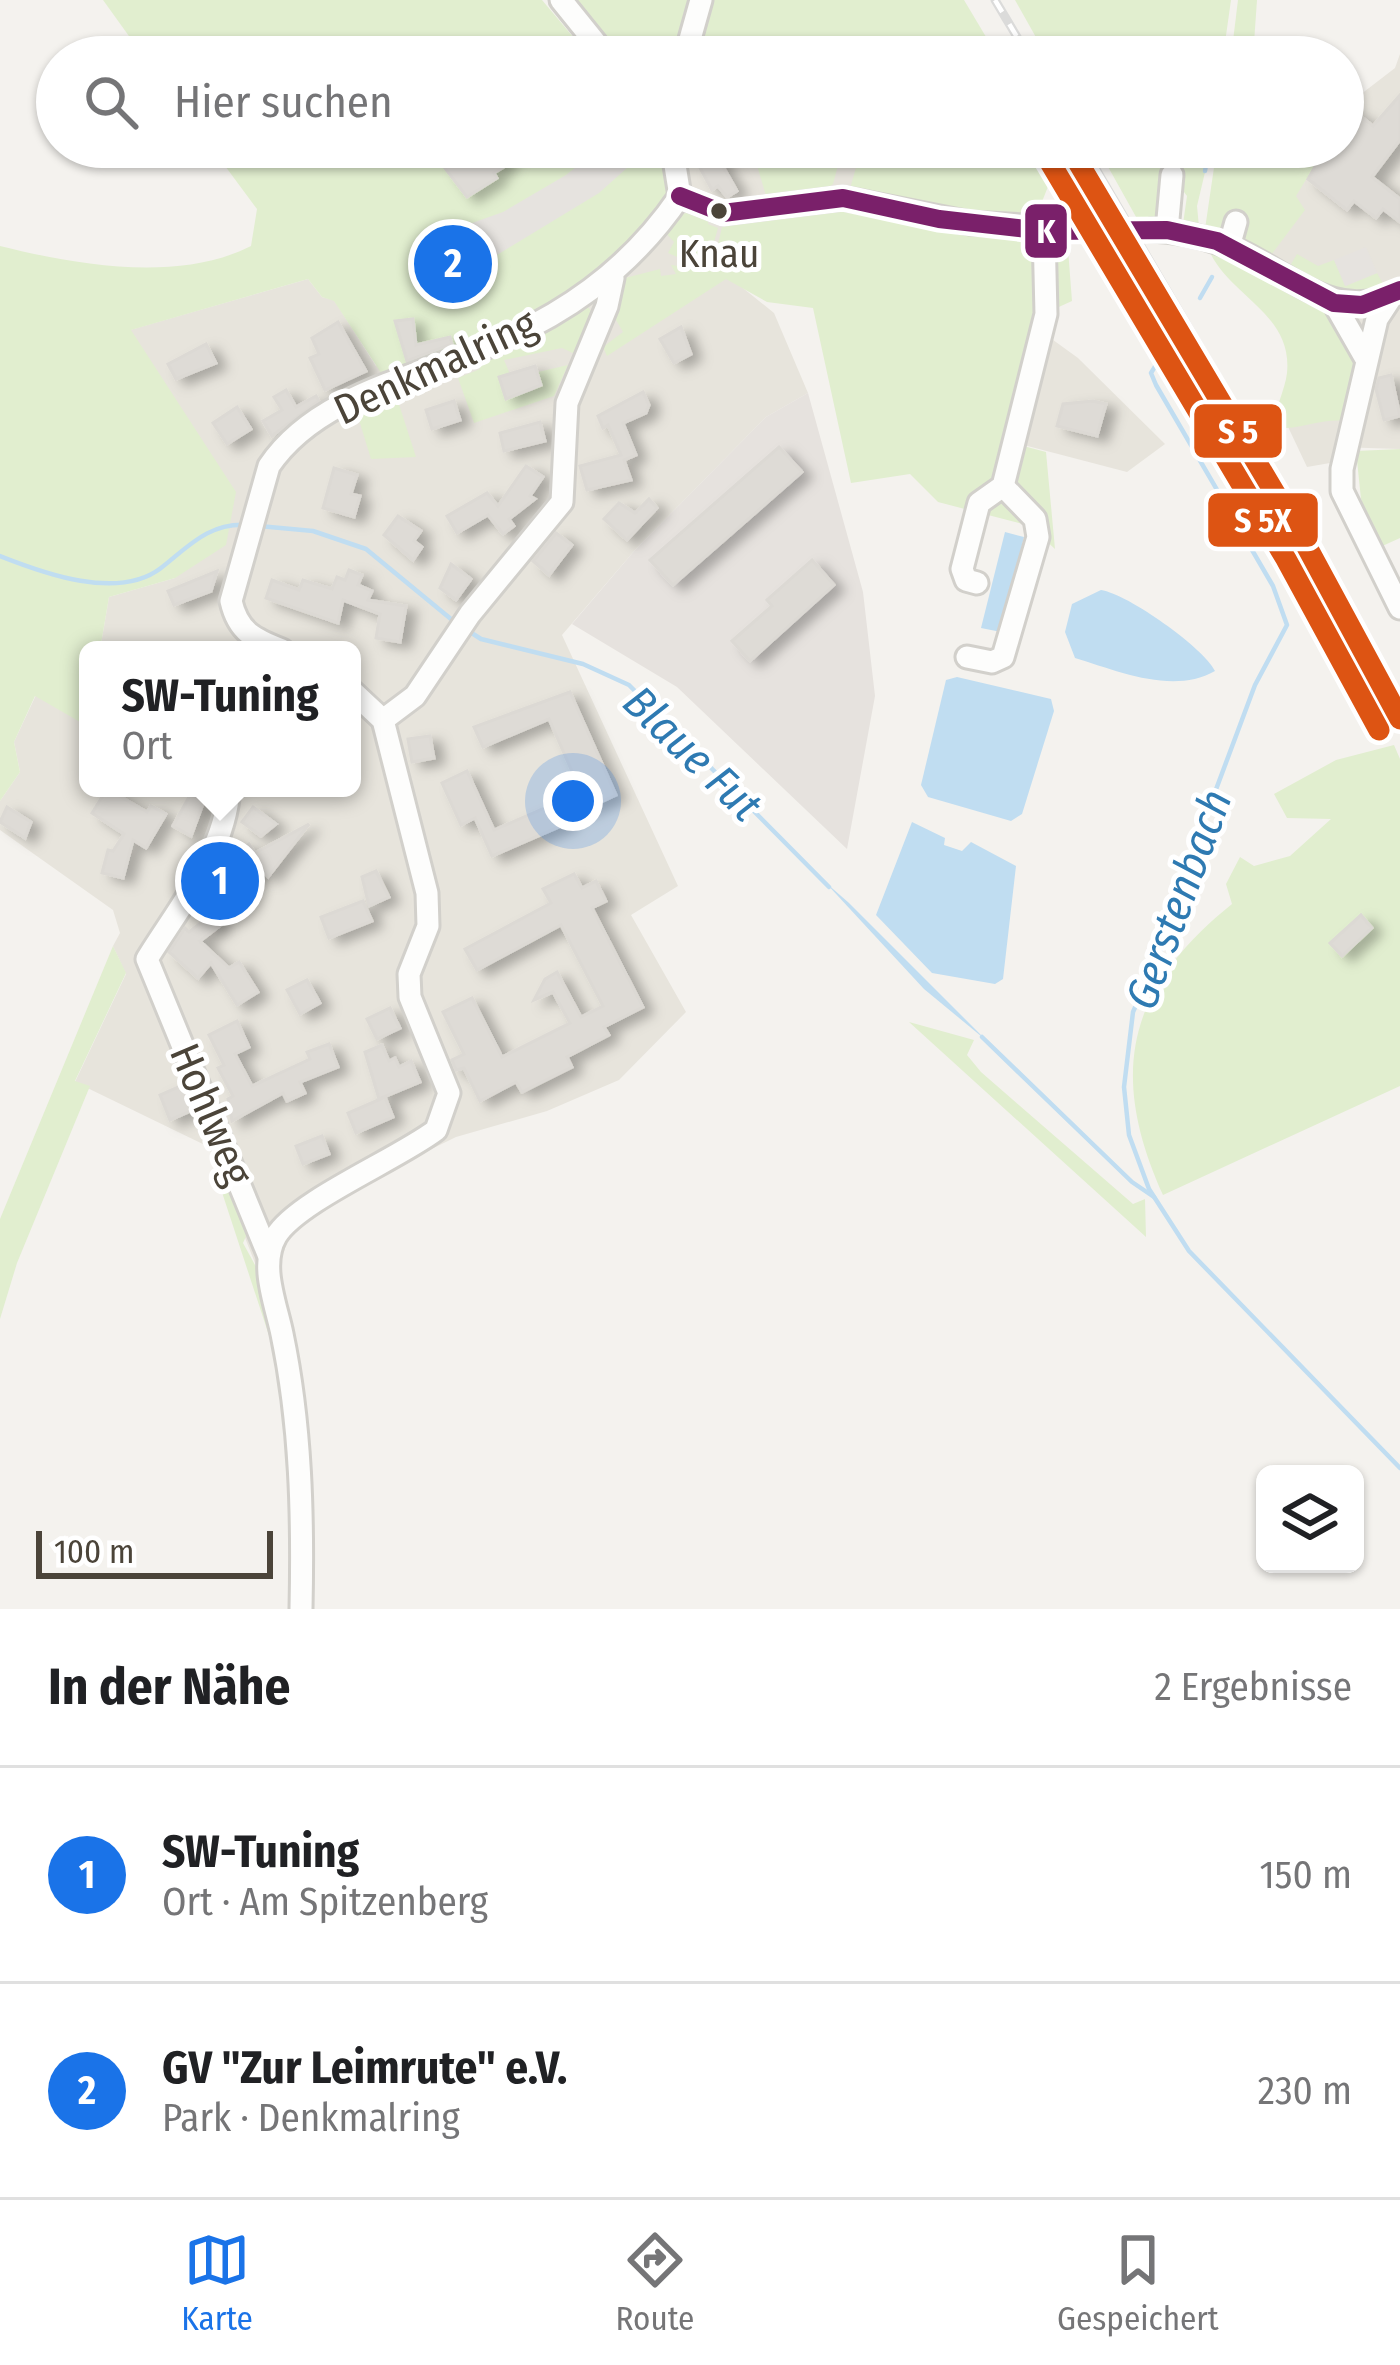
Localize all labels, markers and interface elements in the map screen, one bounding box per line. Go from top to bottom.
search box [36,36,1364,168]
icon: search [78,69,144,135]
text: Hier suchen [174,75,393,129]
marker: Knau [708,200,730,222]
line badge: K [1023,202,1069,260]
text: K [1036,212,1056,252]
pin: 2 [414,219,492,309]
place label: Knau [679,231,759,277]
street label: Denkmalring [326,298,545,436]
line badge: S 5 [1192,402,1284,460]
text: S 5 [1218,412,1258,452]
line badge: S 5X [1206,491,1320,549]
text: S 5X [1234,501,1292,541]
popup [79,641,361,797]
text: SW-Tuning [121,669,319,723]
water label: Blaue Fut [612,675,773,833]
text: Ort [121,723,172,769]
your location [543,771,603,831]
water label: Gerstenbach [1114,782,1244,1016]
pin: 1 [181,836,259,926]
street label: Hohlweg [159,1036,263,1193]
map controls [1256,1465,1364,1573]
button: layers [1256,1465,1364,1573]
scale bar [36,1525,273,1578]
text: 100 m [54,1532,134,1572]
text: In der Nähe [48,1656,290,1718]
text: 2 Ergebnisse [1154,1664,1352,1710]
text: SW-Tuning [162,1825,359,1879]
text: 1 [79,1852,95,1898]
text: 150 m [1259,1852,1352,1898]
text: Ort · Am Spitzenberg [162,1879,488,1925]
text: GV "Zur Leimrute" e.V. [162,2041,567,2095]
text: 2 [78,2068,96,2114]
text: 230 m [1258,2068,1352,2114]
text: Park · Denkmalring [162,2095,460,2141]
tab: Karte [181,2227,253,2339]
tab: Route [616,2227,694,2339]
tab: Gespeichert [1057,2227,1219,2339]

